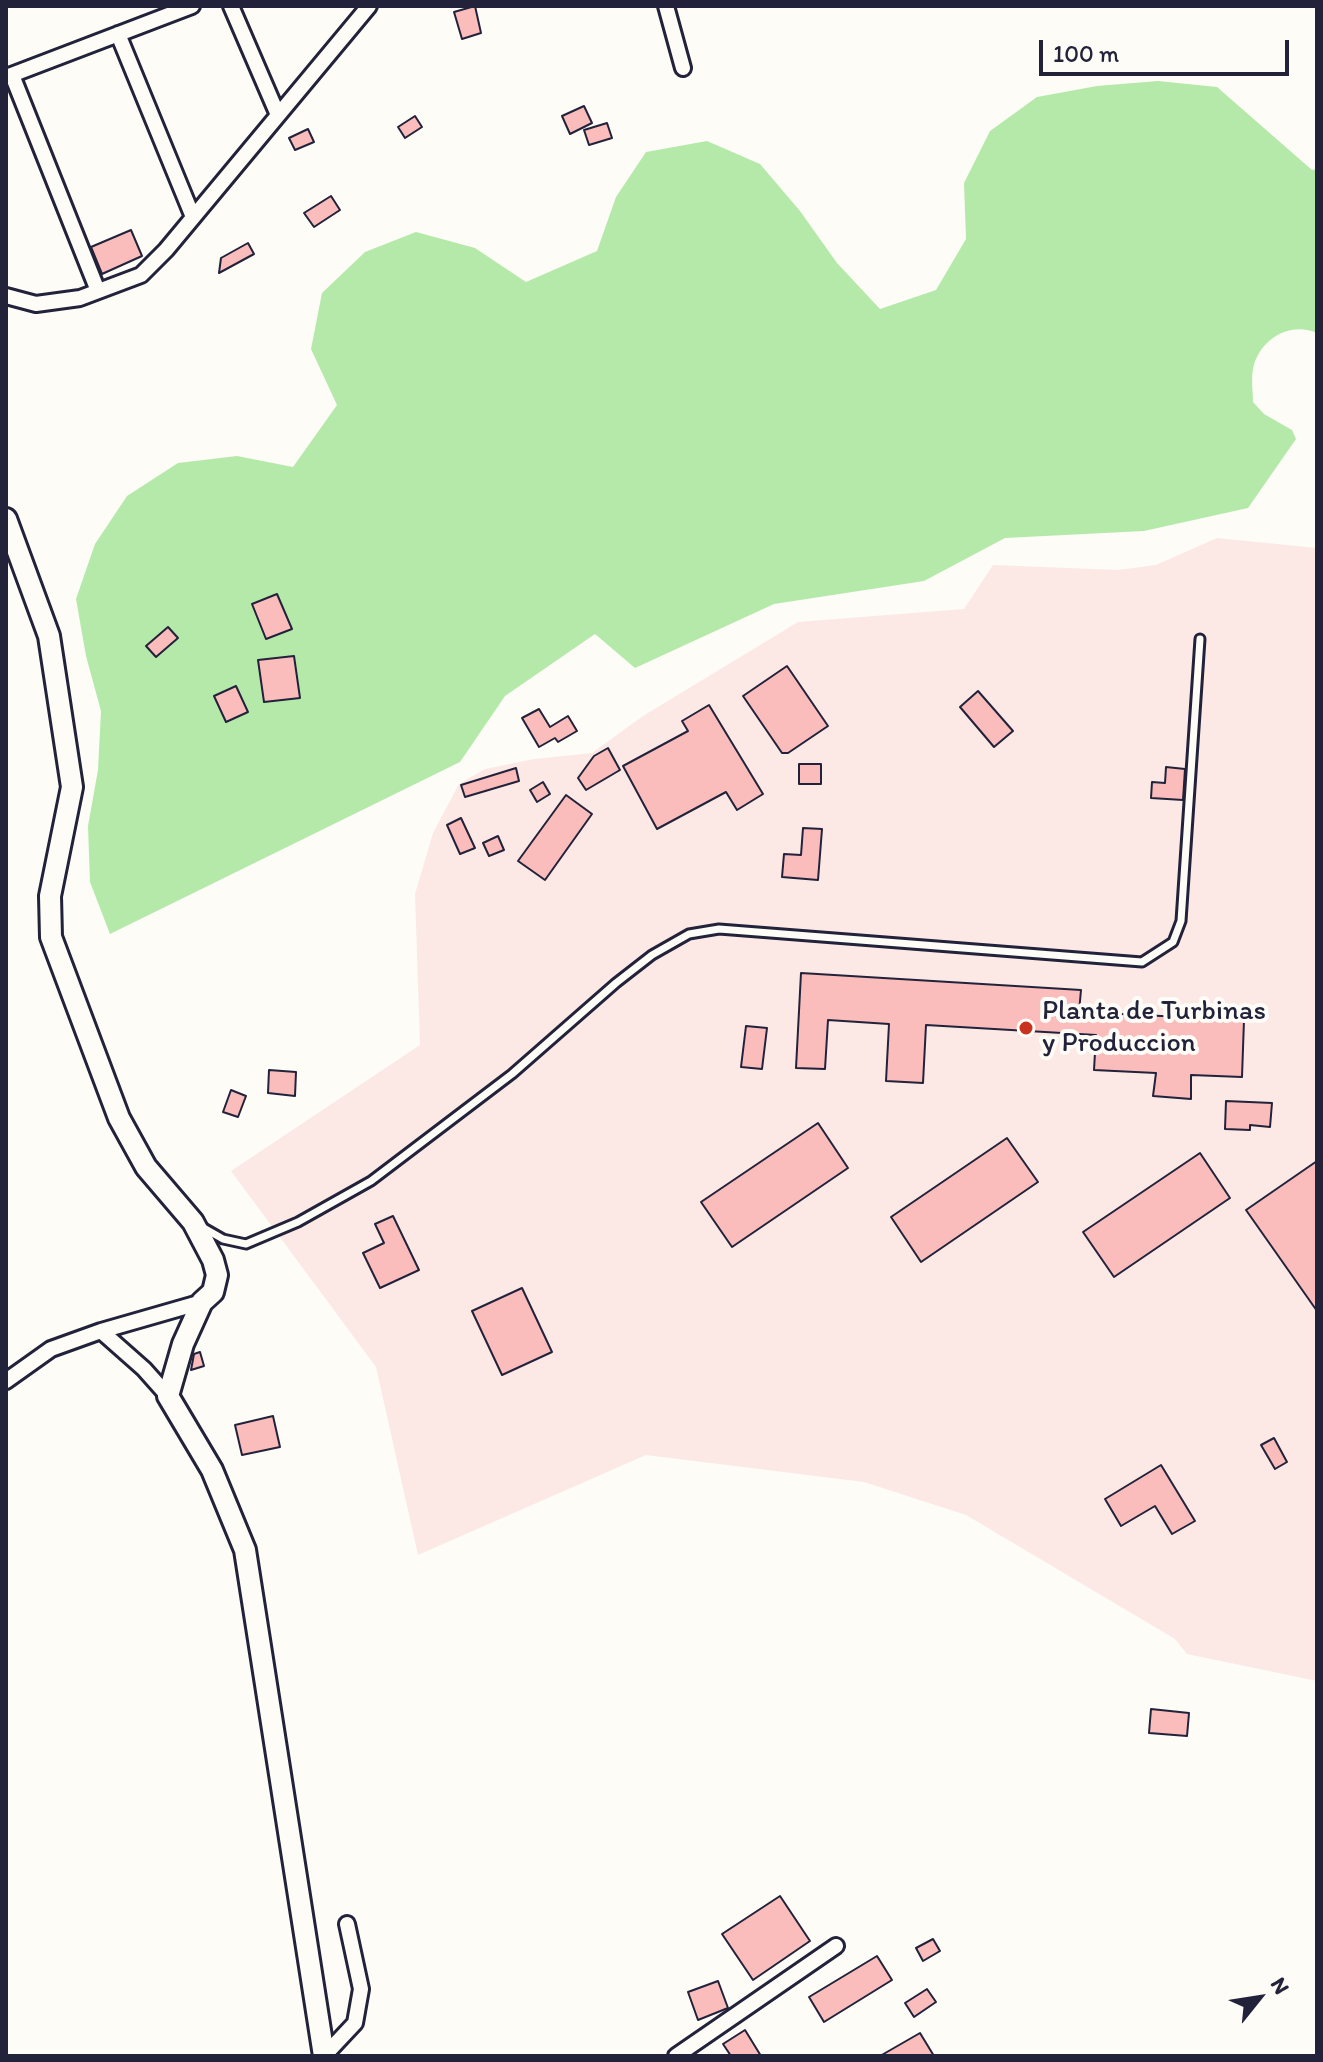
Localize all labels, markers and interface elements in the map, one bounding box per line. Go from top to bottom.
scale bar [1043,24,1293,74]
text: 100 m [1053,39,1119,68]
place label: Planta de Turbinas y Produccion [1042,995,1266,1061]
marker: Planta de Turbinas y Produccion [1017,1019,1035,1037]
north arrow [1219,1958,1299,2038]
text: N [1265,1973,1296,1999]

